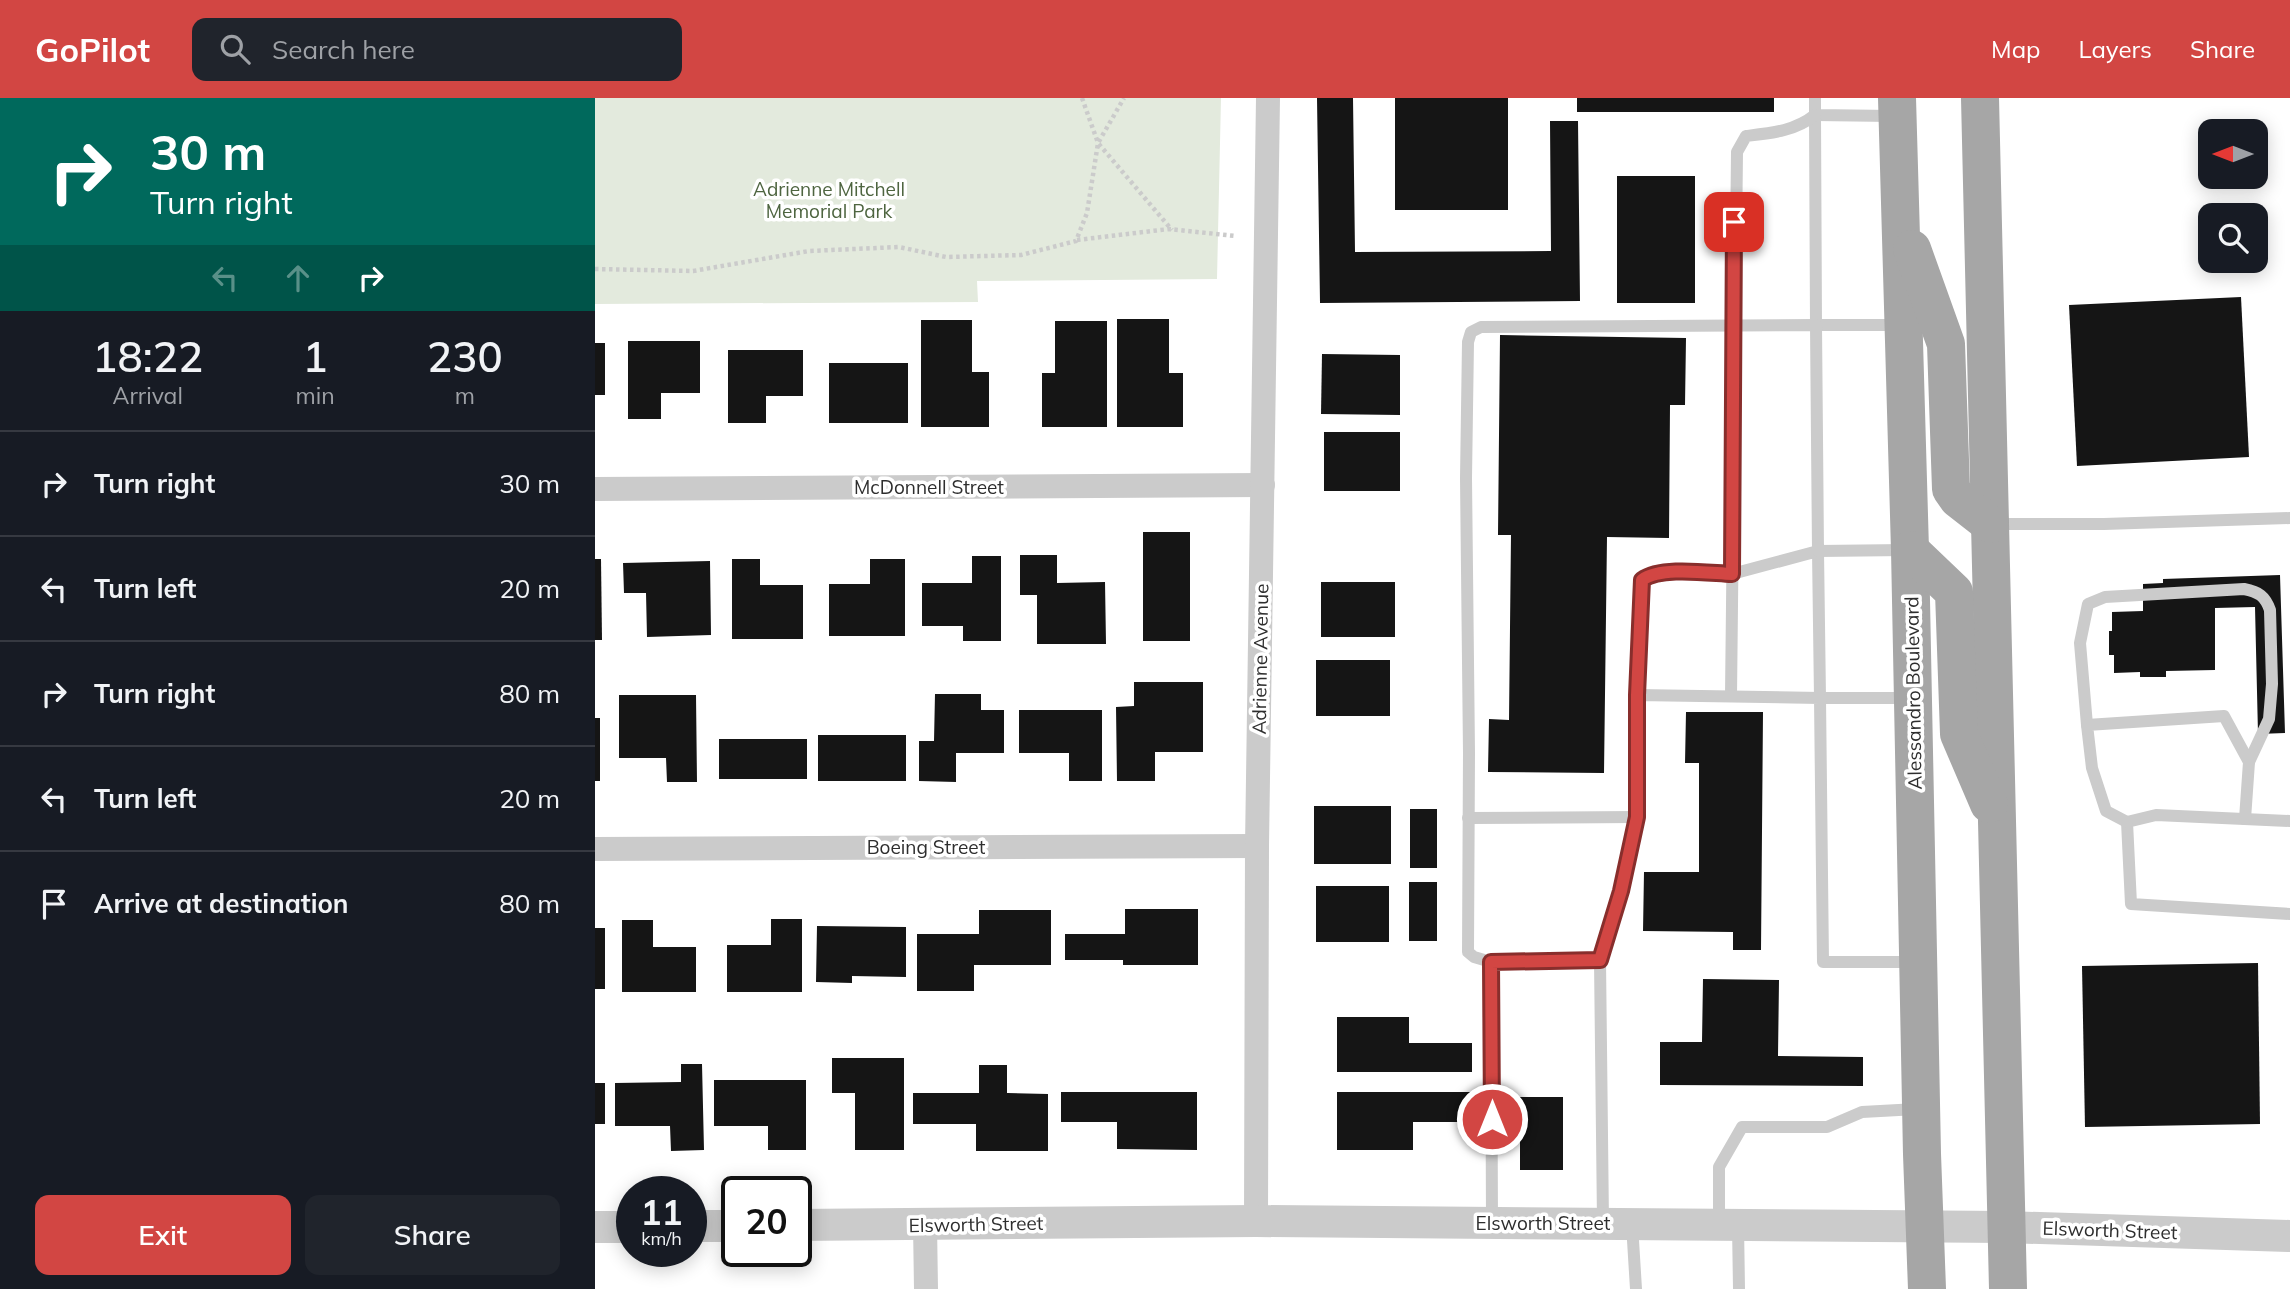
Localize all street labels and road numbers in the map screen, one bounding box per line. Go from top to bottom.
street label: McDonnell Street [854,475,1004,499]
street label: Adrienne Avenue [1247,583,1273,735]
street label: Alessandro Boulevard [1899,596,1927,790]
street label: Boeing Street [867,835,986,859]
street label: Elsworth Street [908,1211,1044,1237]
street label: Elsworth Street [1476,1211,1611,1235]
street label: Elsworth Street [2042,1216,2178,1244]

